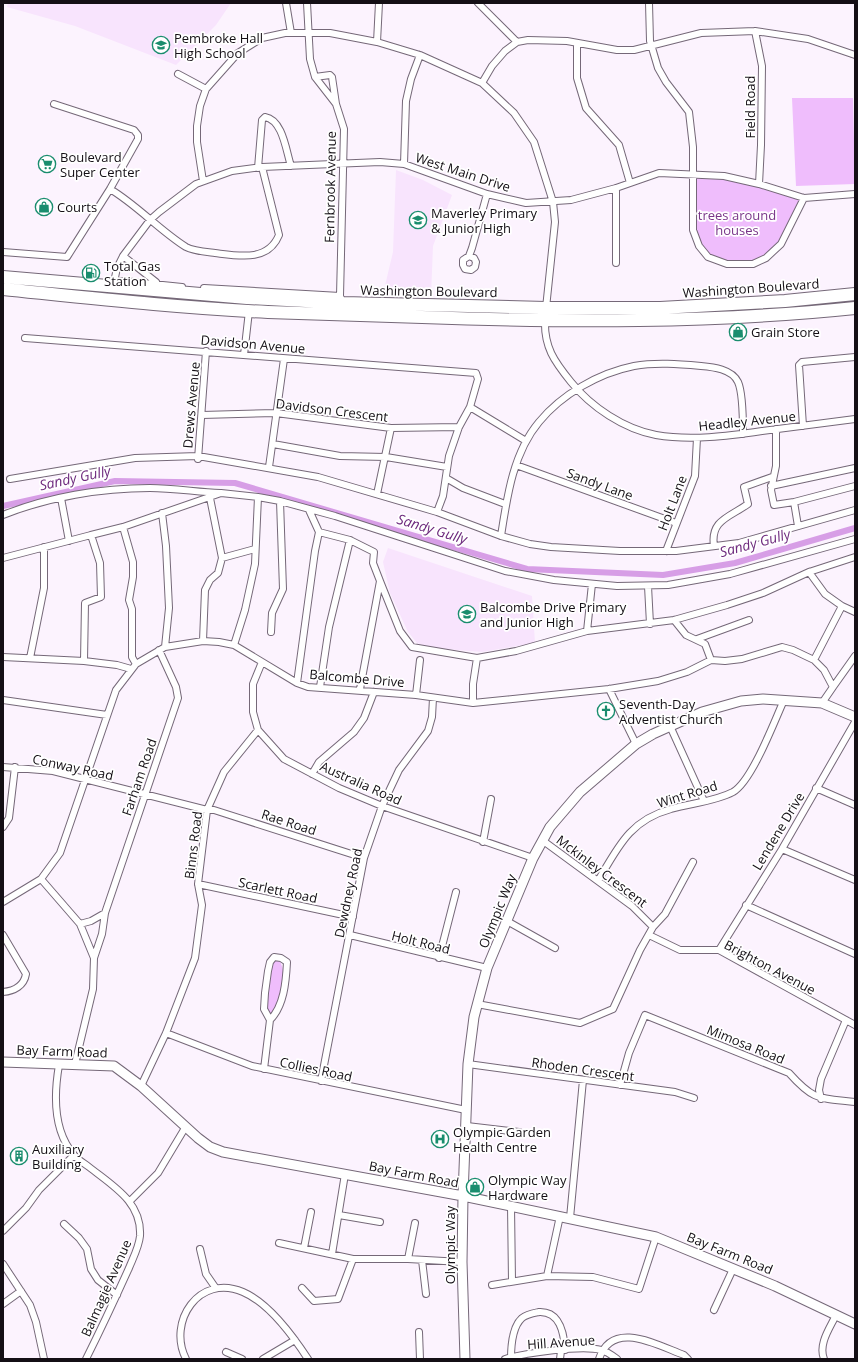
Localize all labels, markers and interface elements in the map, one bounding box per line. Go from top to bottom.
place label: Pembroke Hall High School [174,29,263,62]
school or university icon: Pembroke Hall High School [151,35,171,55]
street label: Field Road [741,76,759,138]
street label: Fernbrook Avenue [320,131,340,243]
place label: Boulevard Super Center [60,148,140,181]
street label: West Main Drive [413,148,513,196]
supermarket icon: Boulevard Super Center [37,154,57,174]
shop icon: Courts [34,197,54,217]
place label: Courts [57,198,97,216]
place label: Maverley Primary & Junior High [431,204,537,237]
park label: trees around houses [698,206,776,239]
school or university icon: Maverley Primary & Junior High [408,210,428,230]
place label: Total Gas Station [104,257,160,290]
fuel station icon: Total Gas Station [81,263,101,283]
street label: Washington Boulevard [682,274,820,302]
street label: Washington Boulevard [360,281,498,301]
shop icon: Grain Store [728,322,748,342]
place label: Grain Store [751,323,820,341]
street label: Davidson Avenue [200,330,306,358]
street label: Drews Avenue [178,361,204,449]
street label: Davidson Crescent [275,394,389,426]
street label: Headley Avenue [697,407,797,435]
water label: Sandy Gully [38,460,114,494]
street label: Sandy Lane [564,464,636,504]
street label: Holt Lane [653,473,691,533]
water label: Sandy Gully [395,509,471,549]
water label: Sandy Gully [717,524,794,561]
place label: Balcombe Drive Primary and Junior High [480,598,627,631]
school or university icon: Balcombe Drive Primary and Junior High [457,604,477,624]
street label: Balcombe Drive [309,665,405,691]
place label: Seventh-Day Adventist Church [619,695,723,728]
church icon: Seventh-Day Adventist Church [596,701,616,721]
street label: Farham Road [117,736,161,818]
street label: Conway Road [31,750,115,784]
street label: Australia Road [317,757,405,809]
street label: Wint Road [655,776,719,812]
street label: Lendene Drive [748,789,808,873]
street label: Rae Road [259,805,319,839]
street label: Binns Road [180,810,206,880]
street label: Mckinley Crescent [553,831,651,911]
street label: Dewdney Road [330,847,366,939]
street label: Olympic Way [474,871,520,951]
street label: Scarlett Road [237,873,319,907]
street label: Holt Road [390,926,452,958]
street label: Brighton Avenue [721,935,819,999]
street label: Mimosa Road [704,1020,788,1068]
street label: Bay Farm Road [16,1040,108,1062]
street label: Collies Road [278,1053,354,1085]
street label: Rhoden Crescent [530,1053,636,1085]
place label: Olympic Garden Health Centre [453,1123,551,1156]
hospital icon: Olympic Garden Health Centre [430,1129,450,1149]
place label: Auxiliary Building [32,1140,84,1173]
building icon: Auxiliary Building [9,1146,29,1166]
street label: Bay Farm Road [368,1156,460,1192]
place label: Olympic Way Hardware [488,1171,567,1204]
shop icon: Olympic Way Hardware [465,1177,485,1197]
street label: Olympic Way [441,1205,459,1284]
street label: Bay Farm Road [684,1228,776,1278]
street label: Balmagie Avenue [77,1237,135,1339]
street label: Hill Avenue [526,1331,596,1353]

